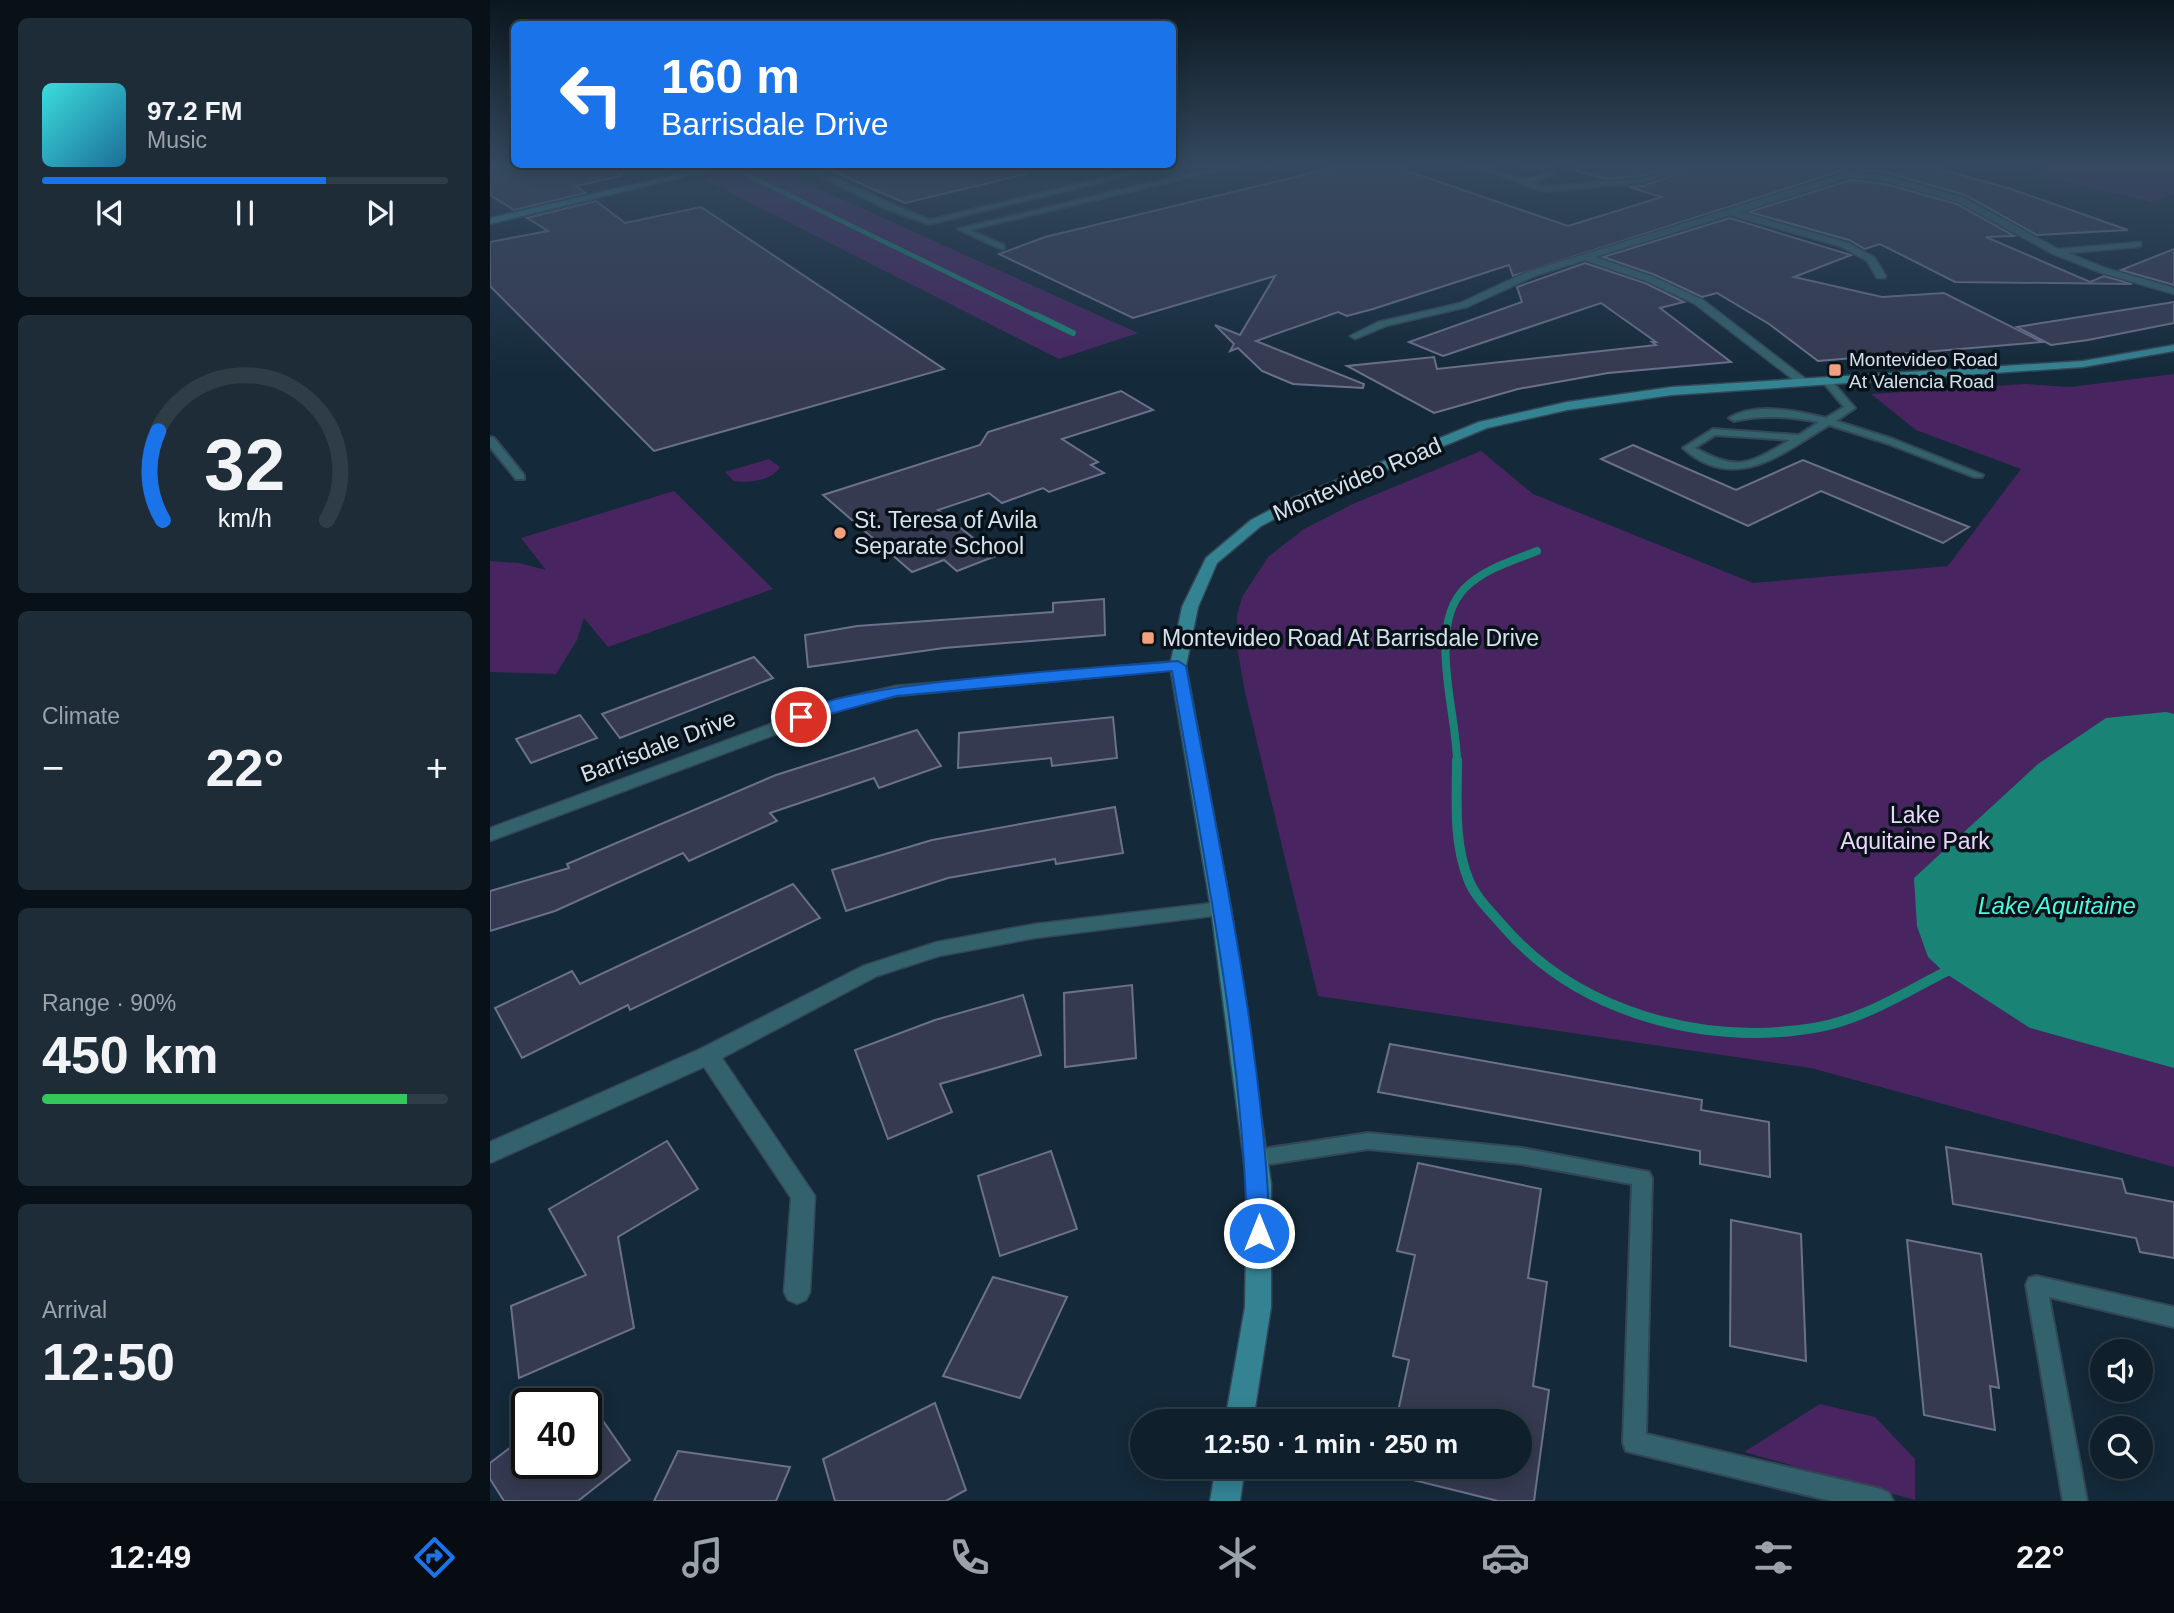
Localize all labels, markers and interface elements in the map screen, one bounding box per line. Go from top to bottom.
icon: left [546,49,637,140]
text: 160 m [661,49,800,103]
text: 97.2 FM [147,96,242,126]
text: Barrisdale Drive [661,106,889,142]
text: Music [147,127,207,153]
icon: previous [91,194,129,232]
icon: pause [226,194,264,232]
icon: next [361,194,399,232]
place label: Montevideo Road At Valencia Road [1849,349,1998,392]
marker: Montevideo Road At Valencia Road [1827,362,1843,378]
text: 32 [205,424,285,505]
street label: Montevideo Road [1269,432,1445,526]
text: km/h [218,504,272,532]
place label: St. Teresa of Avila Separate School [854,507,1037,559]
marker: St. Teresa of Avila Separate School [832,525,848,541]
place label: Montevideo Road At Barrisdale Drive [1162,625,1539,651]
marker: Montevideo Road At Barrisdale Drive [1140,630,1156,646]
pin [771,687,831,747]
icon: arrive [782,698,820,736]
text: Climate [42,703,120,729]
street label: Barrisdale Drive [577,705,739,787]
text: 22° [206,739,284,797]
text: − [42,747,64,789]
text: + [426,747,448,789]
park label: Lake Aquitaine Park [1840,802,1990,854]
water label: Lake Aquitaine [1978,892,2136,919]
text: Range · 90% [42,990,176,1016]
text: 450 km [42,1026,218,1084]
position arrow [1222,1196,1296,1270]
text: Arrival [42,1297,107,1323]
text: 12:50 [42,1333,175,1391]
map controls [2090,1339,2153,1479]
button: sound [2090,1339,2153,1402]
speed limit sign: 40 [511,1388,602,1479]
button: search [2090,1416,2153,1479]
text: 12:50 · 1 min · 250 m [1204,1429,1458,1459]
icon: directions [410,1533,459,1582]
icon: music [678,1533,727,1582]
icon: phone [945,1533,994,1582]
icon: climate [1213,1533,1262,1582]
icon: car [1481,1533,1530,1582]
icon: filters [1749,1533,1798,1582]
text: 12:49 [109,1539,191,1575]
text: 22° [2016,1539,2065,1575]

